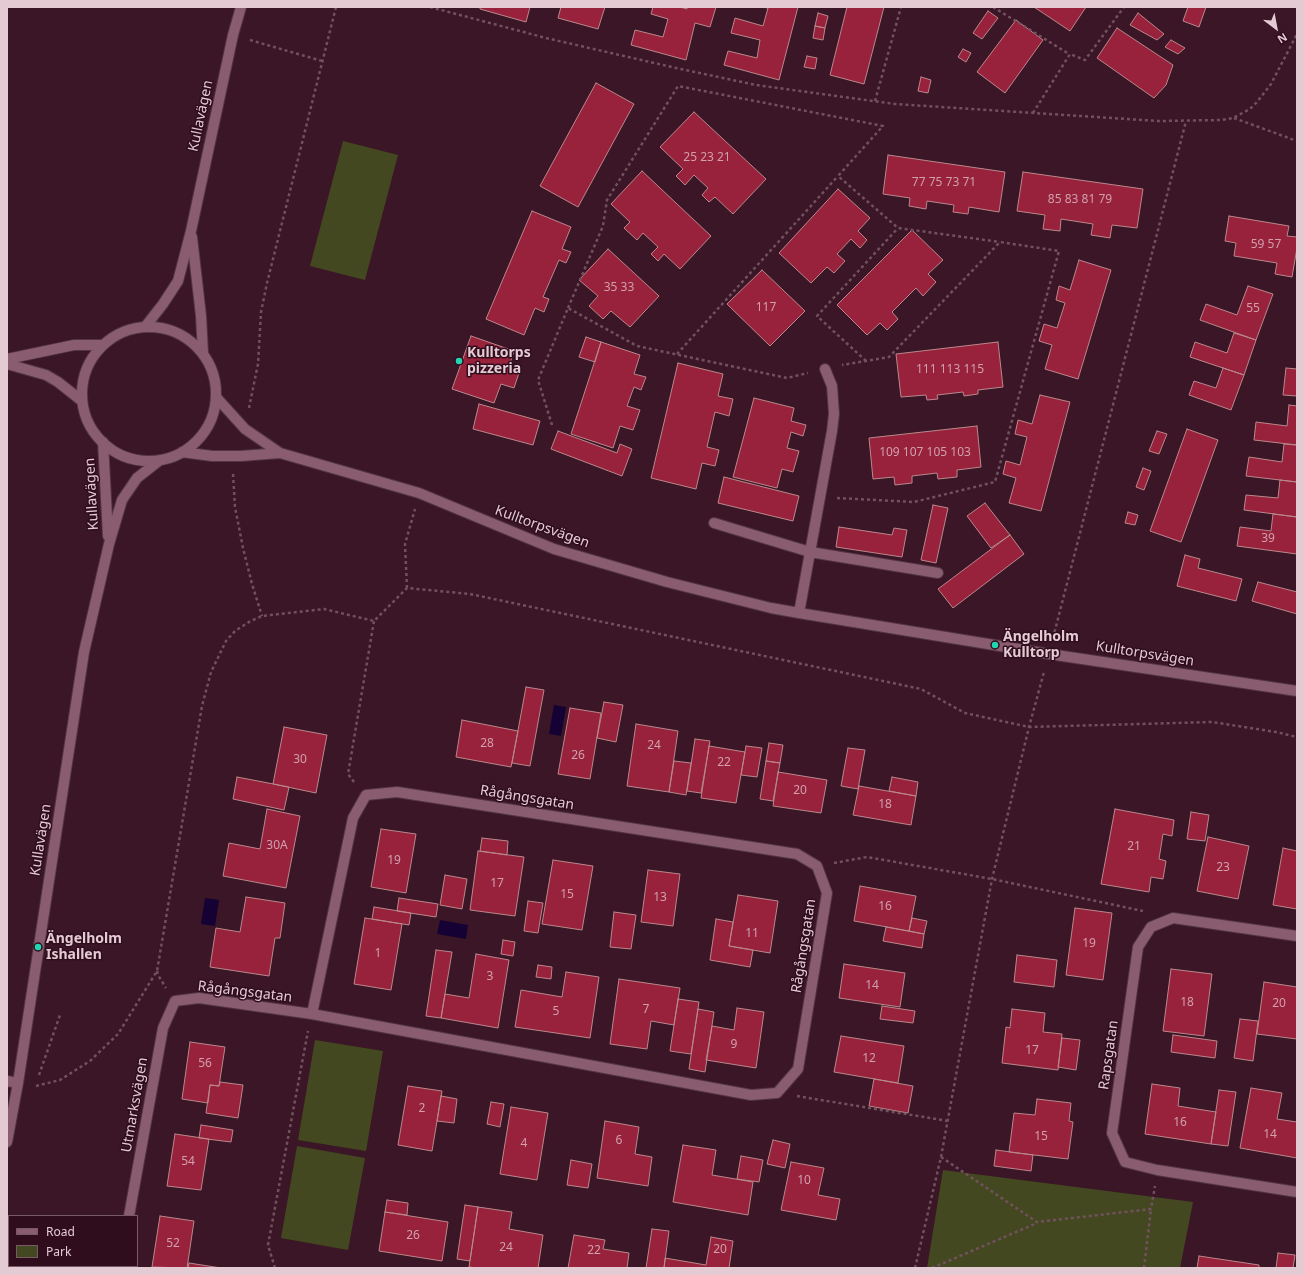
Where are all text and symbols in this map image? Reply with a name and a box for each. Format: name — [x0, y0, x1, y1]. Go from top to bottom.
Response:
north arrow — [1256, 8, 1296, 48]
text: N — [1275, 30, 1290, 47]
street label: Kullavägen — [185, 79, 217, 153]
house number: 25 23 21 — [683, 151, 731, 165]
house number: 77 75 73 71 — [912, 176, 976, 190]
house number: 85 83 81 79 — [1048, 193, 1112, 207]
house number: 59 57 — [1251, 238, 1281, 252]
house number: 35 33 — [604, 281, 634, 295]
house number: 117 — [756, 301, 776, 315]
house number: 55 — [1246, 302, 1260, 316]
place label: Kulltorps pizzeria — [467, 345, 531, 378]
marker: Kulltorps pizzeria — [454, 356, 464, 366]
house number: 111 113 115 — [916, 363, 984, 377]
house number: 109 107 105 103 — [879, 446, 971, 460]
street label: Kullavägen — [82, 457, 102, 531]
street label: Kulltorpsvägen — [492, 502, 592, 552]
house number: 39 — [1261, 532, 1275, 546]
place label: Ängelholm Kulltorp — [1003, 629, 1079, 662]
street label: Kulltorpsvägen — [1095, 638, 1195, 670]
marker: Ängelholm Kulltorp — [990, 640, 1000, 650]
house number: 28 — [480, 737, 494, 751]
house number: 24 — [647, 739, 661, 753]
house number: 26 — [571, 749, 585, 763]
house number: 30 — [293, 753, 307, 767]
house number: 22 — [717, 756, 731, 770]
street label: Rågångsgatan — [479, 782, 575, 814]
house number: 20 — [793, 784, 807, 798]
house number: 18 — [878, 798, 892, 812]
street label: Kullavägen — [27, 803, 55, 877]
house number: 30A — [266, 839, 288, 853]
house number: 21 — [1127, 840, 1141, 854]
house number: 19 — [387, 854, 401, 868]
house number: 23 — [1216, 861, 1230, 875]
house number: 17 — [490, 877, 504, 891]
house number: 15 — [560, 888, 574, 902]
house number: 13 — [653, 891, 667, 905]
street label: Rågångsgatan — [788, 898, 820, 994]
house number: 16 — [878, 900, 892, 914]
house number: 11 — [745, 927, 759, 941]
place label: Ängelholm Ishallen — [46, 931, 122, 964]
house number: 19 — [1082, 937, 1096, 951]
marker: Ängelholm Ishallen — [33, 942, 43, 952]
house number: 1 — [375, 947, 381, 961]
house number: 3 — [487, 970, 493, 984]
street label: Rågångsgatan — [197, 978, 293, 1006]
house number: 14 — [865, 979, 879, 993]
house number: 18 — [1180, 996, 1194, 1010]
house number: 20 — [1272, 997, 1286, 1011]
house number: 7 — [643, 1003, 649, 1017]
house number: 5 — [553, 1005, 559, 1019]
street label: Rapsgatan — [1096, 1019, 1122, 1091]
house number: 9 — [731, 1038, 737, 1052]
house number: 17 — [1025, 1044, 1039, 1058]
house number: 12 — [862, 1052, 876, 1066]
street label: Utmarksvägen — [118, 1056, 152, 1154]
house number: 56 — [198, 1057, 212, 1071]
house number: 2 — [419, 1102, 425, 1116]
house number: 16 — [1173, 1116, 1187, 1130]
house number: 14 — [1263, 1128, 1277, 1142]
house number: 15 — [1034, 1130, 1048, 1144]
house number: 6 — [616, 1134, 622, 1148]
house number: 4 — [521, 1137, 527, 1151]
house number: 54 — [181, 1155, 195, 1169]
house number: 10 — [797, 1174, 811, 1188]
legend — [8, 1215, 138, 1267]
text: Road — [46, 1223, 75, 1240]
house number: 26 — [406, 1229, 420, 1243]
house number: 52 — [166, 1237, 180, 1251]
house number: 24 — [499, 1241, 513, 1255]
text: Park — [46, 1243, 71, 1260]
house number: 20 — [713, 1243, 727, 1257]
house number: 22 — [587, 1244, 601, 1258]

